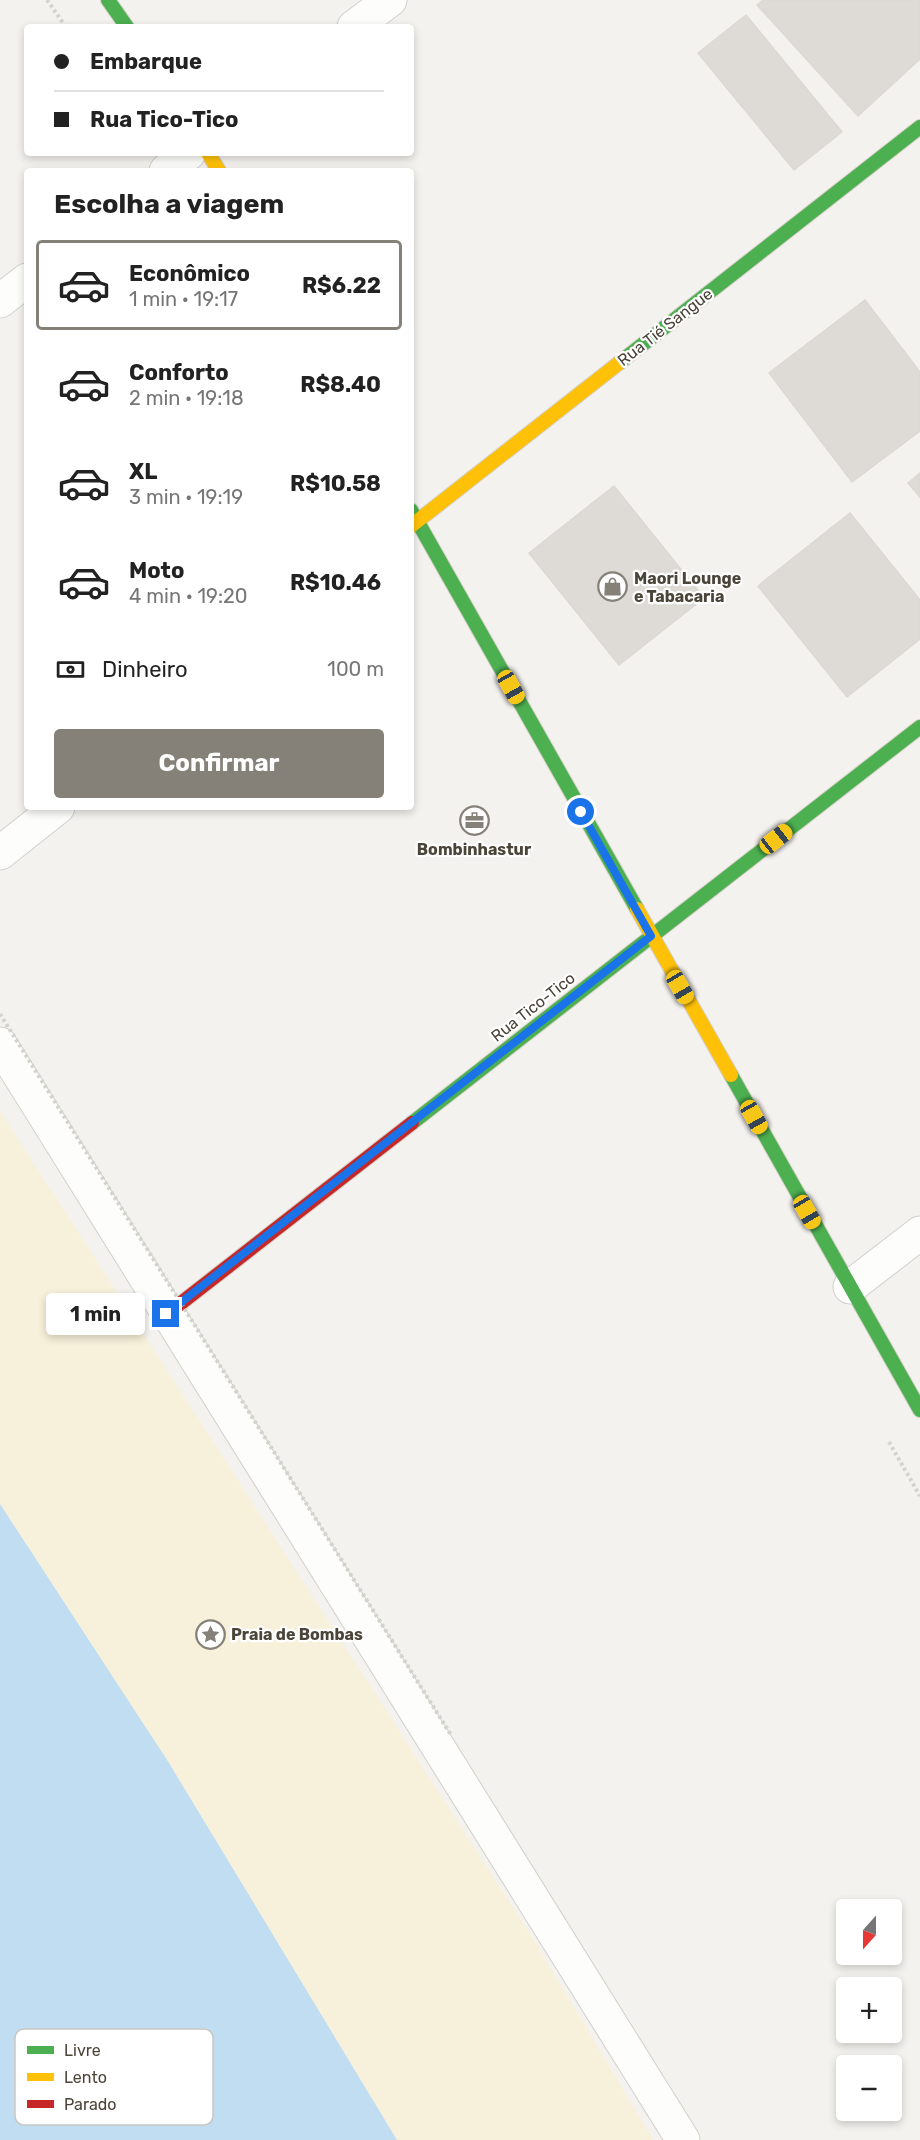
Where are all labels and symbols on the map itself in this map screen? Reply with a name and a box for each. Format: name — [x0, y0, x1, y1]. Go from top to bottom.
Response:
street label: Rua Tié Sangue — [614, 284, 716, 370]
place label: Maori Lounge e Tabacaria — [634, 569, 741, 606]
shop icon: Maori Lounge e Tabacaria — [597, 571, 629, 603]
car — [494, 667, 528, 707]
route start — [567, 798, 594, 825]
office icon: Bombinhastur — [458, 805, 490, 837]
car — [756, 821, 796, 857]
place label: Bombinhastur — [417, 840, 532, 859]
car — [663, 967, 697, 1007]
street label: Rua Tico-Tico — [487, 968, 579, 1046]
car — [737, 1097, 771, 1137]
car — [790, 1192, 824, 1232]
callout: 1 min — [46, 1293, 145, 1335]
route end — [152, 1300, 179, 1327]
place icon: Praia de Bombas — [194, 1618, 226, 1650]
place label: Praia de Bombas — [231, 1625, 363, 1644]
north arrow — [836, 1899, 902, 1965]
legend — [15, 2029, 213, 2125]
text: Livre — [64, 2041, 101, 2060]
text: Lento — [64, 2068, 107, 2087]
text: Parado — [64, 2095, 116, 2114]

